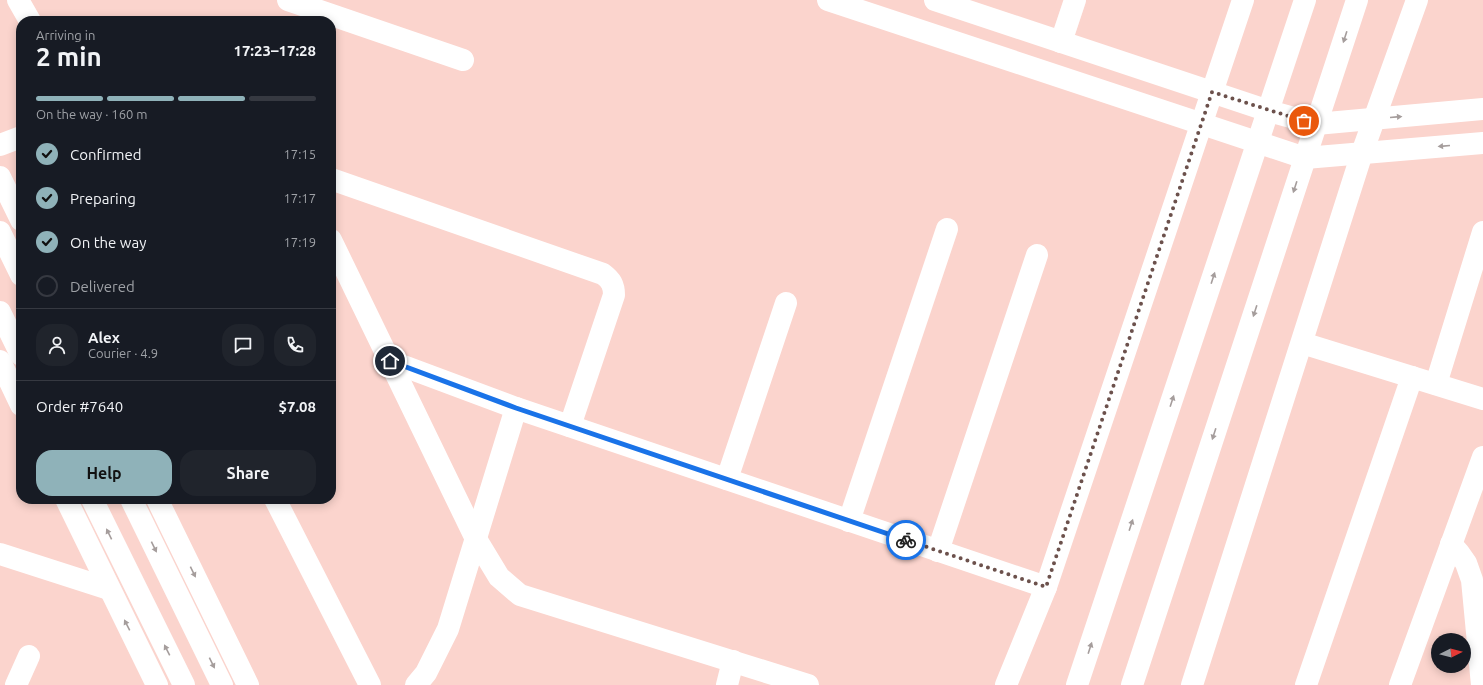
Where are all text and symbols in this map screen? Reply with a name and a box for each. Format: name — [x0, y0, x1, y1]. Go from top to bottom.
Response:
text: Arriving in — [36, 28, 95, 42]
one-way arrow — [1341, 31, 1347, 43]
text: 2 min — [36, 42, 102, 71]
text: 17:23–17:28 — [233, 42, 316, 59]
pin — [1287, 104, 1321, 138]
text: On the way · 160 m — [36, 107, 148, 121]
icon: bag — [1293, 110, 1315, 132]
one-way arrow — [1390, 113, 1402, 120]
icon: check — [36, 143, 58, 165]
one-way arrow — [1438, 143, 1450, 149]
text: Confirmed — [70, 146, 142, 163]
text: 17:15 — [283, 147, 316, 161]
one-way arrow — [1292, 181, 1298, 193]
icon: check — [36, 187, 58, 209]
text: Preparing — [70, 190, 136, 207]
text: 17:17 — [283, 191, 316, 205]
icon: check — [36, 231, 58, 253]
text: On the way — [70, 234, 146, 251]
text: 17:19 — [283, 235, 316, 249]
one-way arrow — [1210, 272, 1216, 284]
text: Delivered — [70, 278, 135, 295]
one-way arrow — [1252, 305, 1258, 317]
button: person — [36, 324, 78, 366]
button: chat — [222, 324, 264, 366]
button: phone — [274, 324, 316, 366]
text: Alex — [88, 329, 120, 346]
pin — [373, 344, 407, 378]
text: Courier · 4.9 — [88, 346, 158, 360]
icon: home — [379, 350, 401, 372]
one-way arrow — [1169, 395, 1175, 407]
text: Order #7640 — [36, 398, 123, 415]
text: $7.08 — [278, 398, 316, 415]
one-way arrow — [1211, 429, 1217, 441]
button: Help — [36, 450, 172, 496]
button: Share — [180, 450, 316, 496]
one-way arrow — [1128, 518, 1134, 530]
courier — [886, 520, 926, 560]
one-way arrow — [106, 528, 112, 540]
icon: bike — [895, 529, 917, 551]
one-way arrow — [151, 541, 157, 552]
one-way arrow — [190, 566, 196, 577]
one-way arrow — [124, 619, 131, 631]
north arrow — [1431, 633, 1471, 673]
map controls — [1431, 633, 1471, 673]
one-way arrow — [1087, 642, 1093, 654]
one-way arrow — [163, 644, 170, 656]
one-way arrow — [209, 658, 215, 669]

